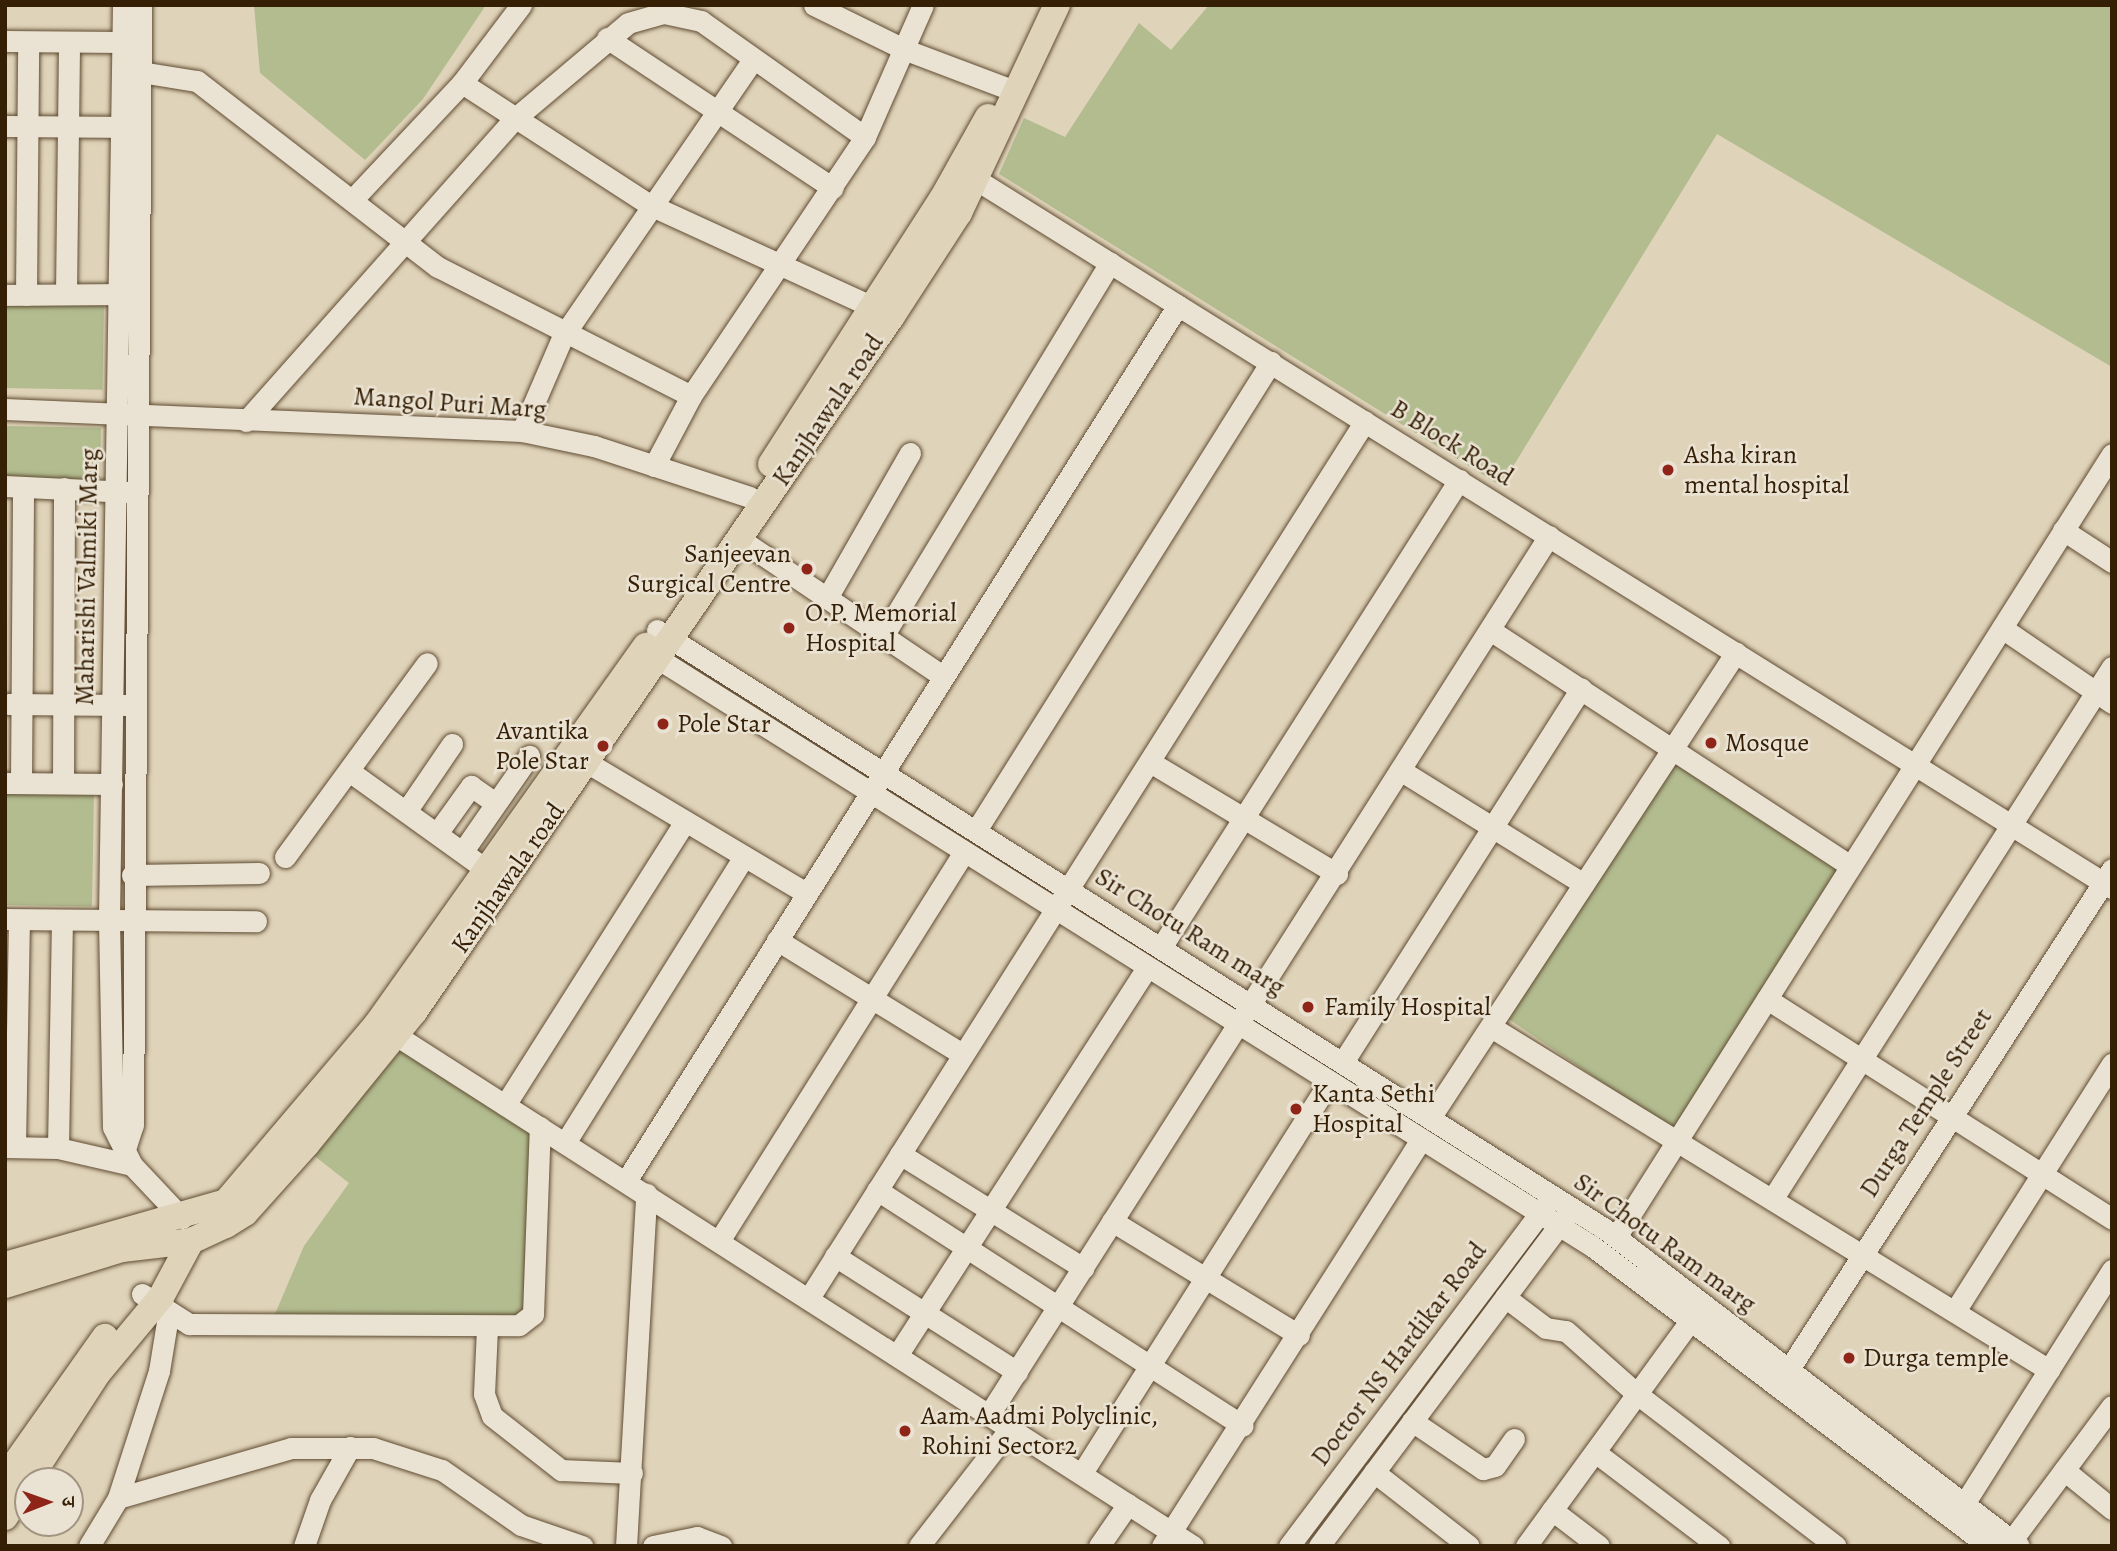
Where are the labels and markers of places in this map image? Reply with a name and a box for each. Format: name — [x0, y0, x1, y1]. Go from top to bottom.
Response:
place label: Asha kiran mental hospital — [1684, 439, 1849, 500]
marker: Asha kiran mental hospital — [1658, 460, 1678, 480]
place label: Sanjeevan Surgical Centre — [627, 538, 791, 600]
marker: Sanjeevan Surgical Centre — [797, 559, 817, 579]
place label: O.P. Memorial Hospital — [805, 597, 957, 658]
marker: O.P. Memorial Hospital — [779, 618, 799, 638]
place label: Pole Star — [677, 708, 771, 740]
place label: Avantika Pole Star — [495, 715, 589, 776]
marker: Pole Star — [655, 716, 671, 732]
place label: Mosque — [1725, 727, 1809, 759]
marker: Mosque — [1703, 735, 1719, 751]
marker: Avantika Pole Star — [595, 738, 611, 754]
place label: Family Hospital — [1324, 991, 1491, 1023]
marker: Family Hospital — [1298, 997, 1318, 1017]
place label: Kanta Sethi Hospital — [1312, 1078, 1435, 1140]
marker: Kanta Sethi Hospital — [1286, 1099, 1306, 1119]
place label: Durga temple — [1863, 1342, 2009, 1374]
marker: Durga temple — [1841, 1350, 1857, 1366]
place label: Aam Aadmi Polyclinic, Rohini Sector2 — [921, 1400, 1158, 1462]
marker: Aam Aadmi Polyclinic, Rohini Sector2 — [895, 1421, 915, 1441]

